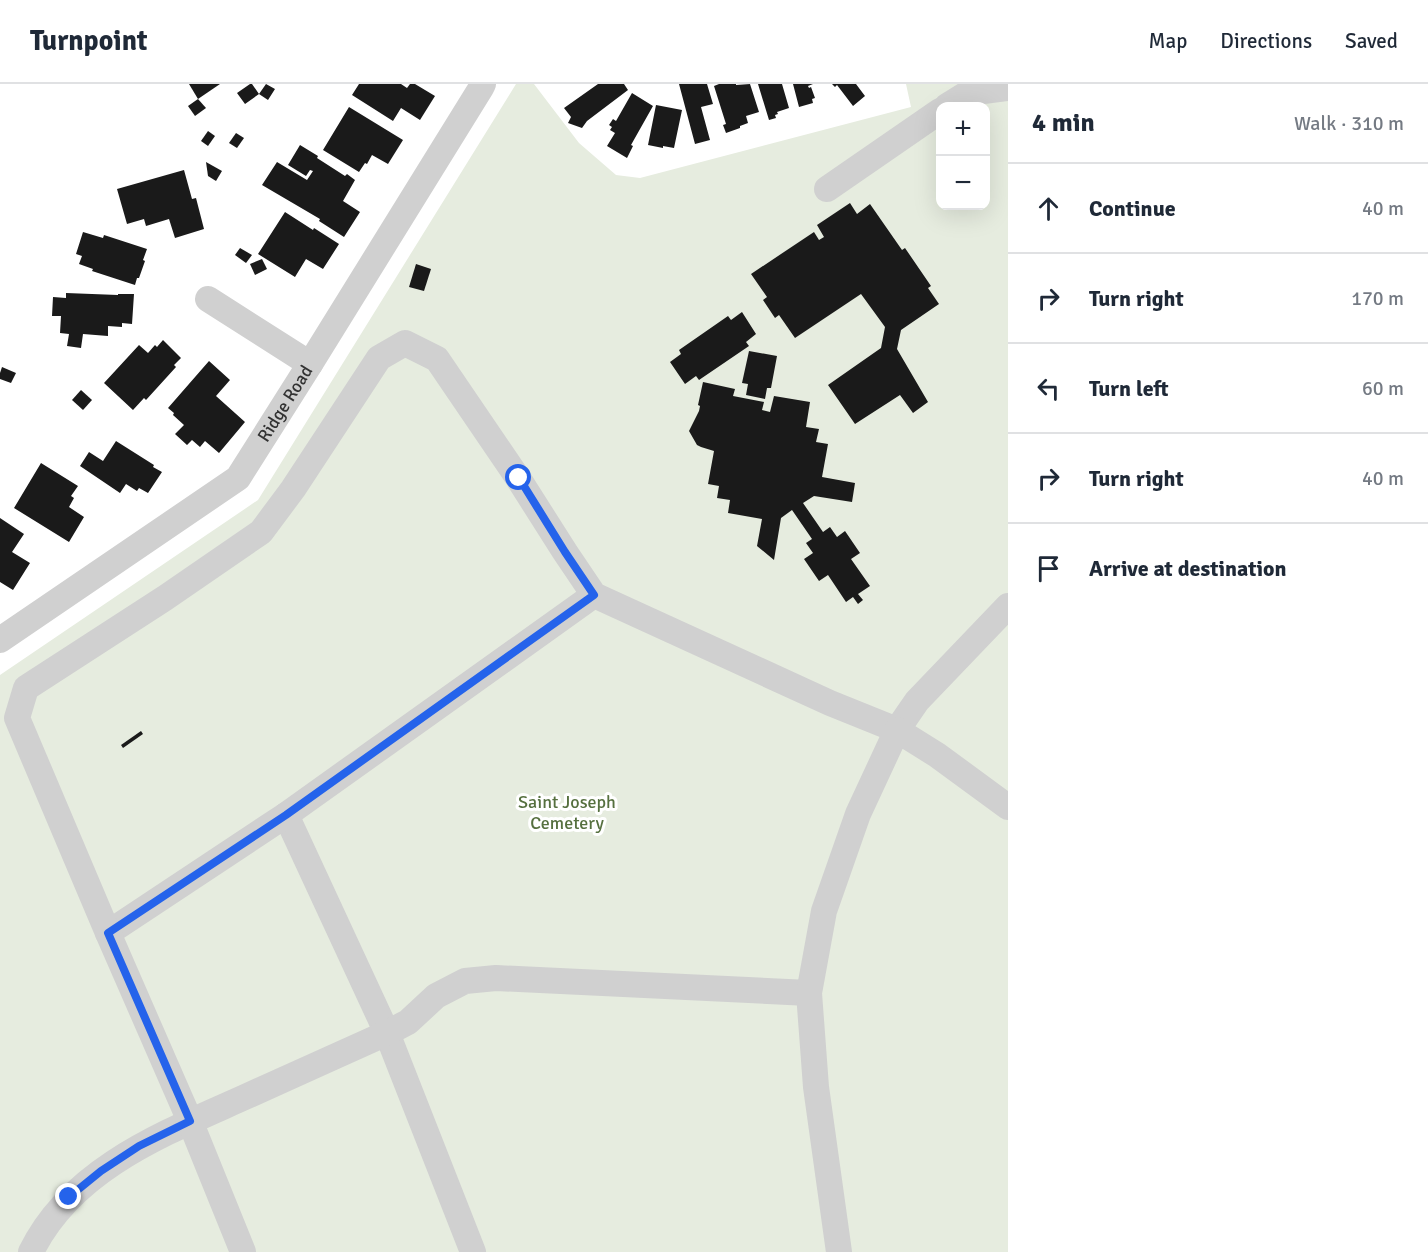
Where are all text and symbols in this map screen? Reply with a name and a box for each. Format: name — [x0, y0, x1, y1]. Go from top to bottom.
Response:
text: Turnpoint — [30, 24, 147, 58]
text: Map — [1149, 28, 1187, 54]
text: Directions — [1220, 28, 1312, 54]
text: Saved — [1345, 28, 1398, 54]
map controls — [936, 102, 990, 210]
button: + — [936, 102, 990, 156]
text: 4 min — [1032, 107, 1095, 139]
text: Walk · 310 m — [1294, 111, 1404, 136]
button: − — [936, 156, 990, 210]
icon: ahead — [1032, 192, 1065, 225]
text: Continue — [1089, 195, 1176, 222]
text: 40 m — [1362, 196, 1404, 221]
icon: right — [1032, 282, 1065, 315]
text: Turn right — [1089, 285, 1184, 312]
text: 170 m — [1351, 286, 1404, 311]
street label: Ridge Road — [253, 361, 317, 446]
icon: left — [1032, 372, 1065, 405]
text: Turn left — [1089, 375, 1169, 402]
text: 60 m — [1362, 376, 1404, 401]
icon: right — [1032, 462, 1065, 495]
route start — [505, 464, 531, 490]
text: Turn right — [1089, 465, 1184, 492]
text: 40 m — [1362, 466, 1404, 491]
icon: arrive — [1032, 552, 1065, 585]
text: Arrive at destination — [1089, 555, 1286, 582]
park label: Saint Joseph Cemetery — [518, 791, 616, 834]
route end — [55, 1183, 81, 1209]

